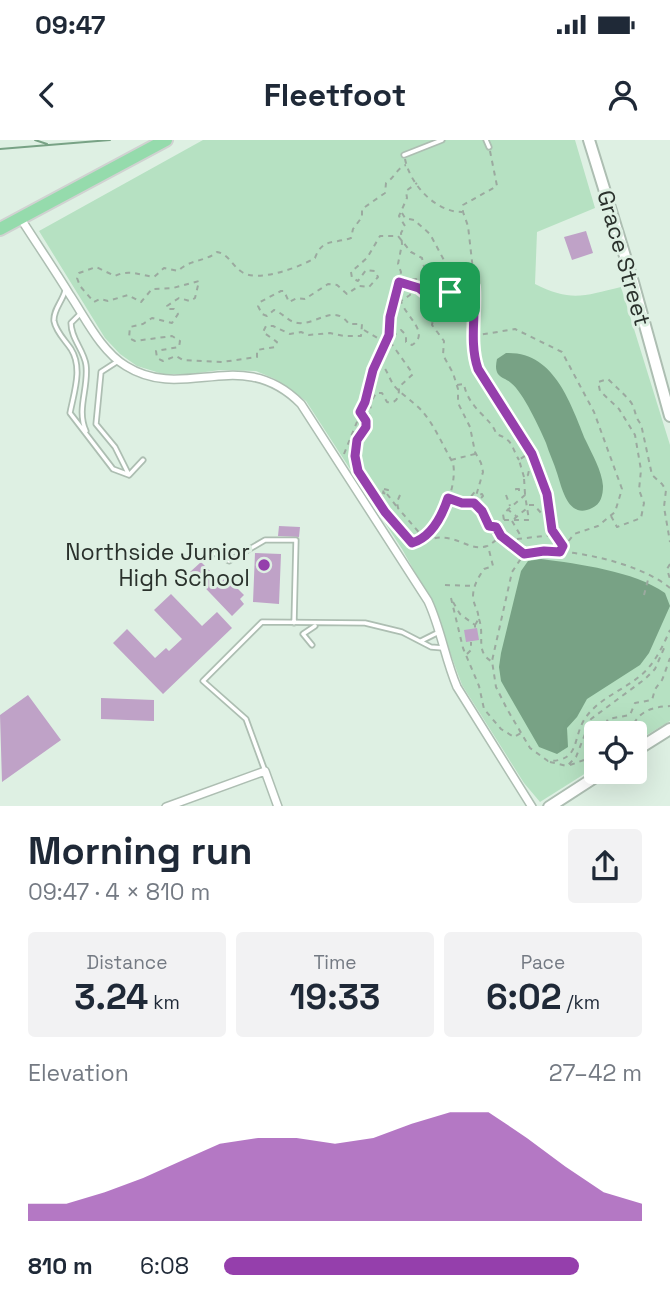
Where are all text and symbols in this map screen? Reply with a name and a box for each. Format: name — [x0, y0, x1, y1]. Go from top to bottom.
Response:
text: 09:47 — [35, 8, 106, 42]
text: Fleetfoot — [264, 75, 406, 115]
icon: back — [28, 76, 66, 114]
icon: person — [604, 76, 642, 114]
street label: Grace Street — [590, 187, 658, 329]
pin — [420, 262, 480, 322]
icon: arrive — [431, 273, 469, 311]
place label: Northside Junior High School — [65, 537, 250, 593]
marker: Northside Junior High School — [256, 557, 272, 573]
map controls — [584, 721, 647, 784]
button: locate — [584, 721, 647, 784]
text: Morning run — [28, 827, 253, 875]
button: share — [568, 829, 642, 903]
text: 09:47 · 4 × 810 m — [28, 877, 210, 907]
text: Distance — [87, 950, 167, 975]
text: Time — [313, 950, 357, 975]
text: Pace — [521, 950, 565, 975]
text: 3.24 — [74, 975, 148, 1019]
text: 19:33 — [290, 975, 380, 1019]
text: 6:02 — [486, 975, 562, 1019]
text: km — [148, 990, 180, 1015]
text: /km — [562, 990, 600, 1015]
text: Elevation — [28, 1058, 129, 1088]
text: 27–42 m — [549, 1058, 642, 1088]
text: 810 m — [28, 1251, 93, 1281]
text: 6:08 — [140, 1251, 189, 1281]

